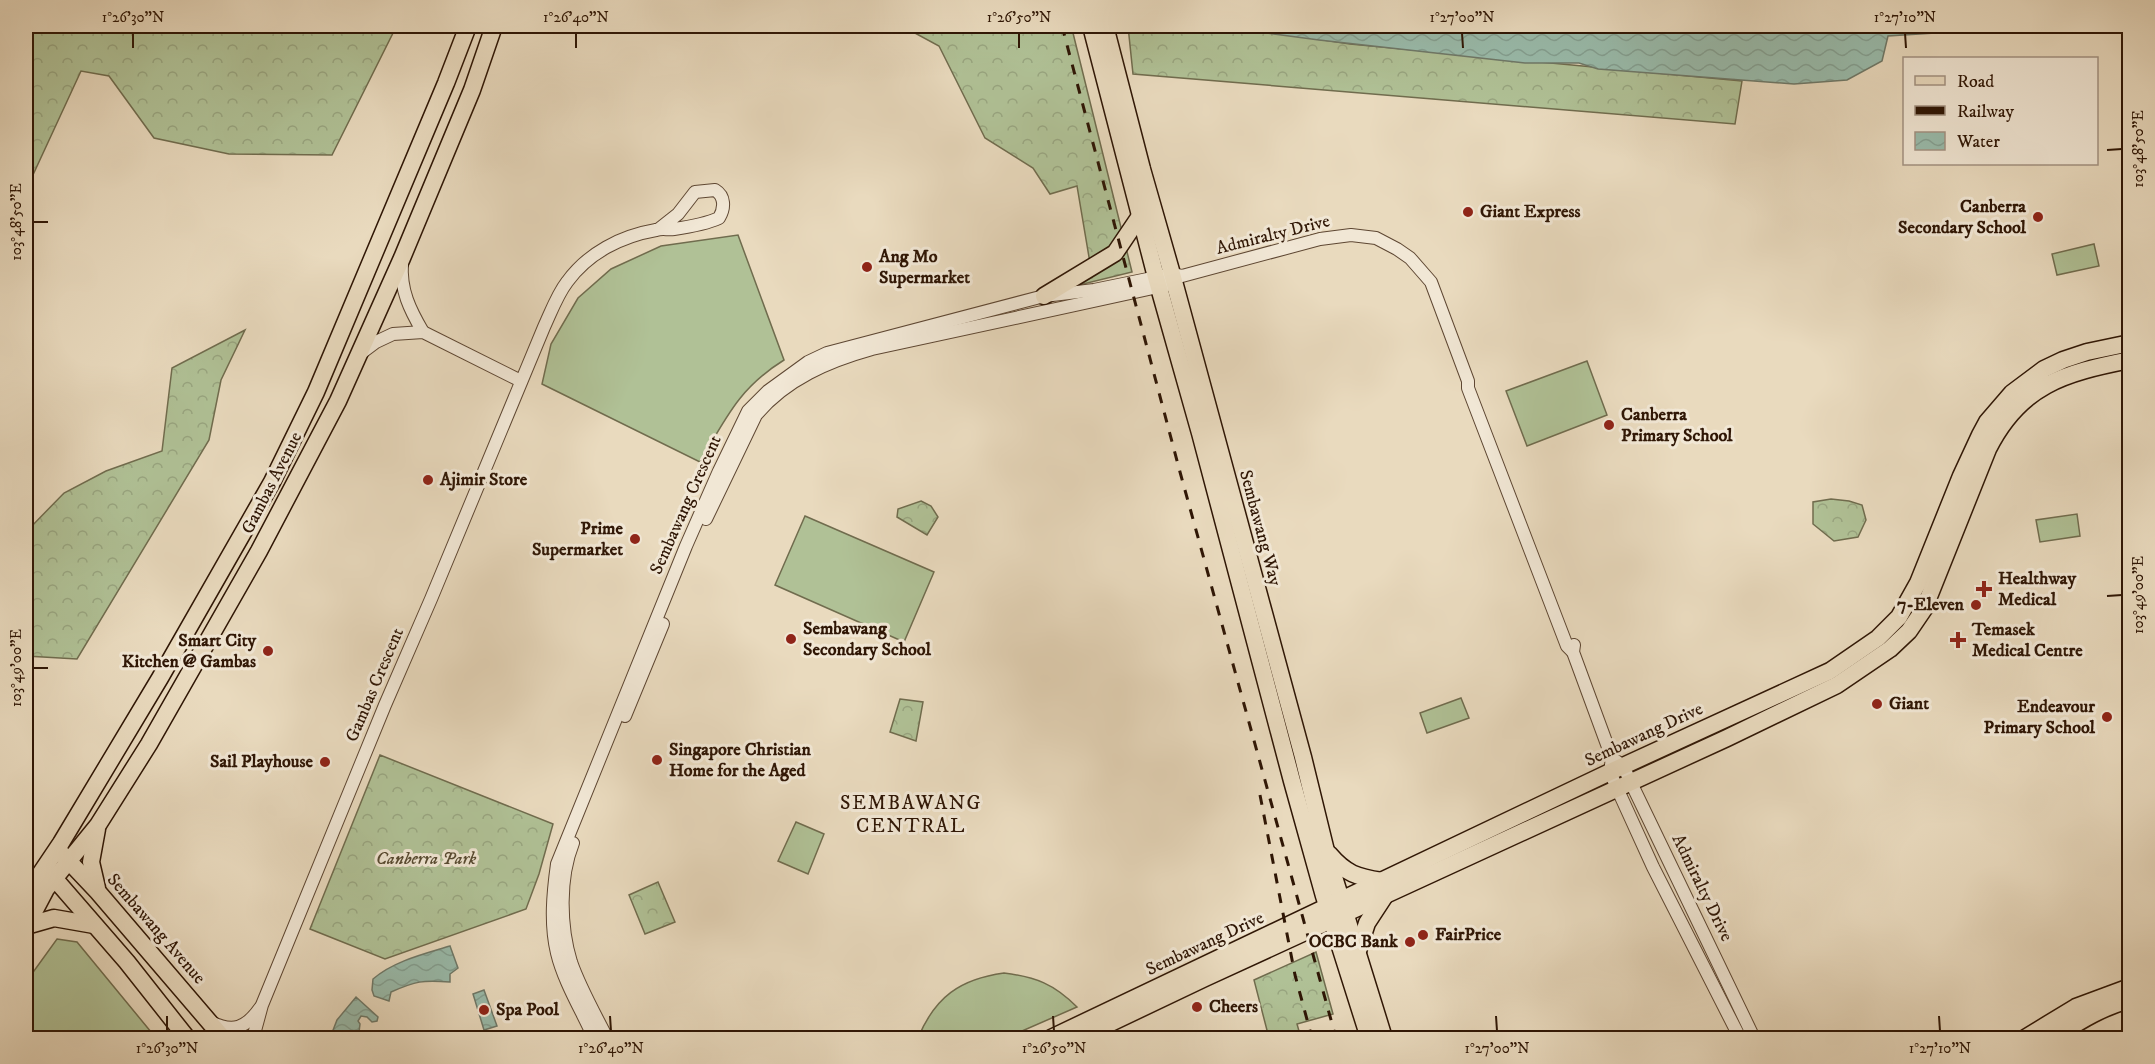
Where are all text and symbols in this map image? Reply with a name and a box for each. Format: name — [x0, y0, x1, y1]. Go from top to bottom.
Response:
text: 1°26'30"N — [102, 8, 164, 27]
text: 1°26'40"N — [543, 8, 609, 27]
text: 1°26'50"N — [987, 8, 1051, 27]
text: 1°27'00"N — [1430, 8, 1494, 27]
text: 1°27'10"N — [1874, 8, 1936, 27]
legend — [1903, 57, 2098, 165]
text: Road — [1957, 71, 1994, 93]
text: Railway — [1957, 101, 2015, 123]
text: 103°48'50"E — [2129, 110, 2148, 188]
text: Water — [1956, 131, 2000, 153]
text: 103°48'50"E — [7, 183, 26, 261]
place label: Canberra Secondary School — [1898, 196, 2027, 239]
place label: Giant Express — [1480, 201, 1581, 223]
marker: Giant Express — [1461, 205, 1475, 219]
street label: Admiralty Drive — [1214, 210, 1332, 260]
marker: Canberra Secondary School — [2031, 210, 2045, 224]
place label: Ang Mo Supermarket — [878, 246, 970, 289]
marker: Ang Mo Supermarket — [860, 260, 874, 274]
place label: Canberra Primary School — [1621, 404, 1733, 447]
marker: Canberra Primary School — [1602, 418, 1616, 432]
street label: Gambas Avenue — [237, 428, 307, 538]
street label: Sembawang Crescent — [645, 432, 727, 578]
street label: Sembawang Way — [1234, 468, 1286, 589]
place label: Ajimir Store — [439, 469, 528, 491]
marker: Ajimir Store — [421, 473, 435, 487]
place label: Prime Supermarket — [532, 518, 624, 561]
marker: Prime Supermarket — [628, 532, 642, 546]
text: 103°49'00"E — [2129, 556, 2148, 634]
place label: Healthway Medical — [1998, 568, 2076, 611]
marker: Healthway Medical — [1975, 580, 1993, 598]
place label: 7-Eleven — [1897, 594, 1965, 616]
marker: 7-Eleven — [1969, 598, 1983, 612]
place label: Sembawang Secondary School — [803, 618, 931, 661]
place label: Temasek Medical Centre — [1971, 619, 2083, 662]
street label: Gambas Crescent — [341, 624, 409, 745]
text: 103°49'00"E — [7, 629, 26, 707]
place label: Smart City Kitchen @ Gambas — [122, 630, 256, 673]
marker: Temasek Medical Centre — [1949, 631, 1967, 649]
marker: Sembawang Secondary School — [784, 632, 798, 646]
marker: Smart City Kitchen @ Gambas — [261, 644, 275, 658]
place label: Giant — [1889, 693, 1929, 715]
place label: Endeavour Primary School — [1984, 696, 2096, 739]
marker: Giant — [1870, 697, 1884, 711]
street label: Sembawang Drive — [1582, 698, 1706, 772]
marker: Endeavour Primary School — [2100, 710, 2114, 724]
place label: Singapore Christian Home for the Aged — [669, 739, 811, 782]
place label: Sail Playhouse — [210, 751, 314, 773]
marker: Singapore Christian Home for the Aged — [650, 753, 664, 767]
marker: Sail Playhouse — [318, 755, 332, 769]
district label: SEMBAWANG CENTRAL — [840, 791, 982, 839]
street label: Admiralty Drive — [1667, 831, 1737, 945]
park label: Canberra Park — [376, 848, 477, 870]
street label: Sembawang Avenue — [102, 869, 210, 989]
street label: Sembawang Drive — [1143, 907, 1267, 981]
place label: FairPrice — [1435, 924, 1502, 946]
marker: FairPrice — [1416, 928, 1430, 942]
place label: OCBC Bank — [1309, 931, 1399, 953]
marker: OCBC Bank — [1403, 935, 1417, 949]
place label: Cheers — [1209, 996, 1258, 1018]
place label: Spa Pool — [496, 999, 560, 1021]
marker: Cheers — [1190, 1000, 1204, 1014]
marker: Spa Pool — [477, 1003, 491, 1017]
text: 1°26'30"N — [136, 1039, 198, 1058]
text: 1°26'40"N — [578, 1039, 644, 1058]
text: 1°26'50"N — [1022, 1039, 1086, 1058]
text: 1°27'00"N — [1465, 1039, 1529, 1058]
text: 1°27'10"N — [1909, 1039, 1971, 1058]

